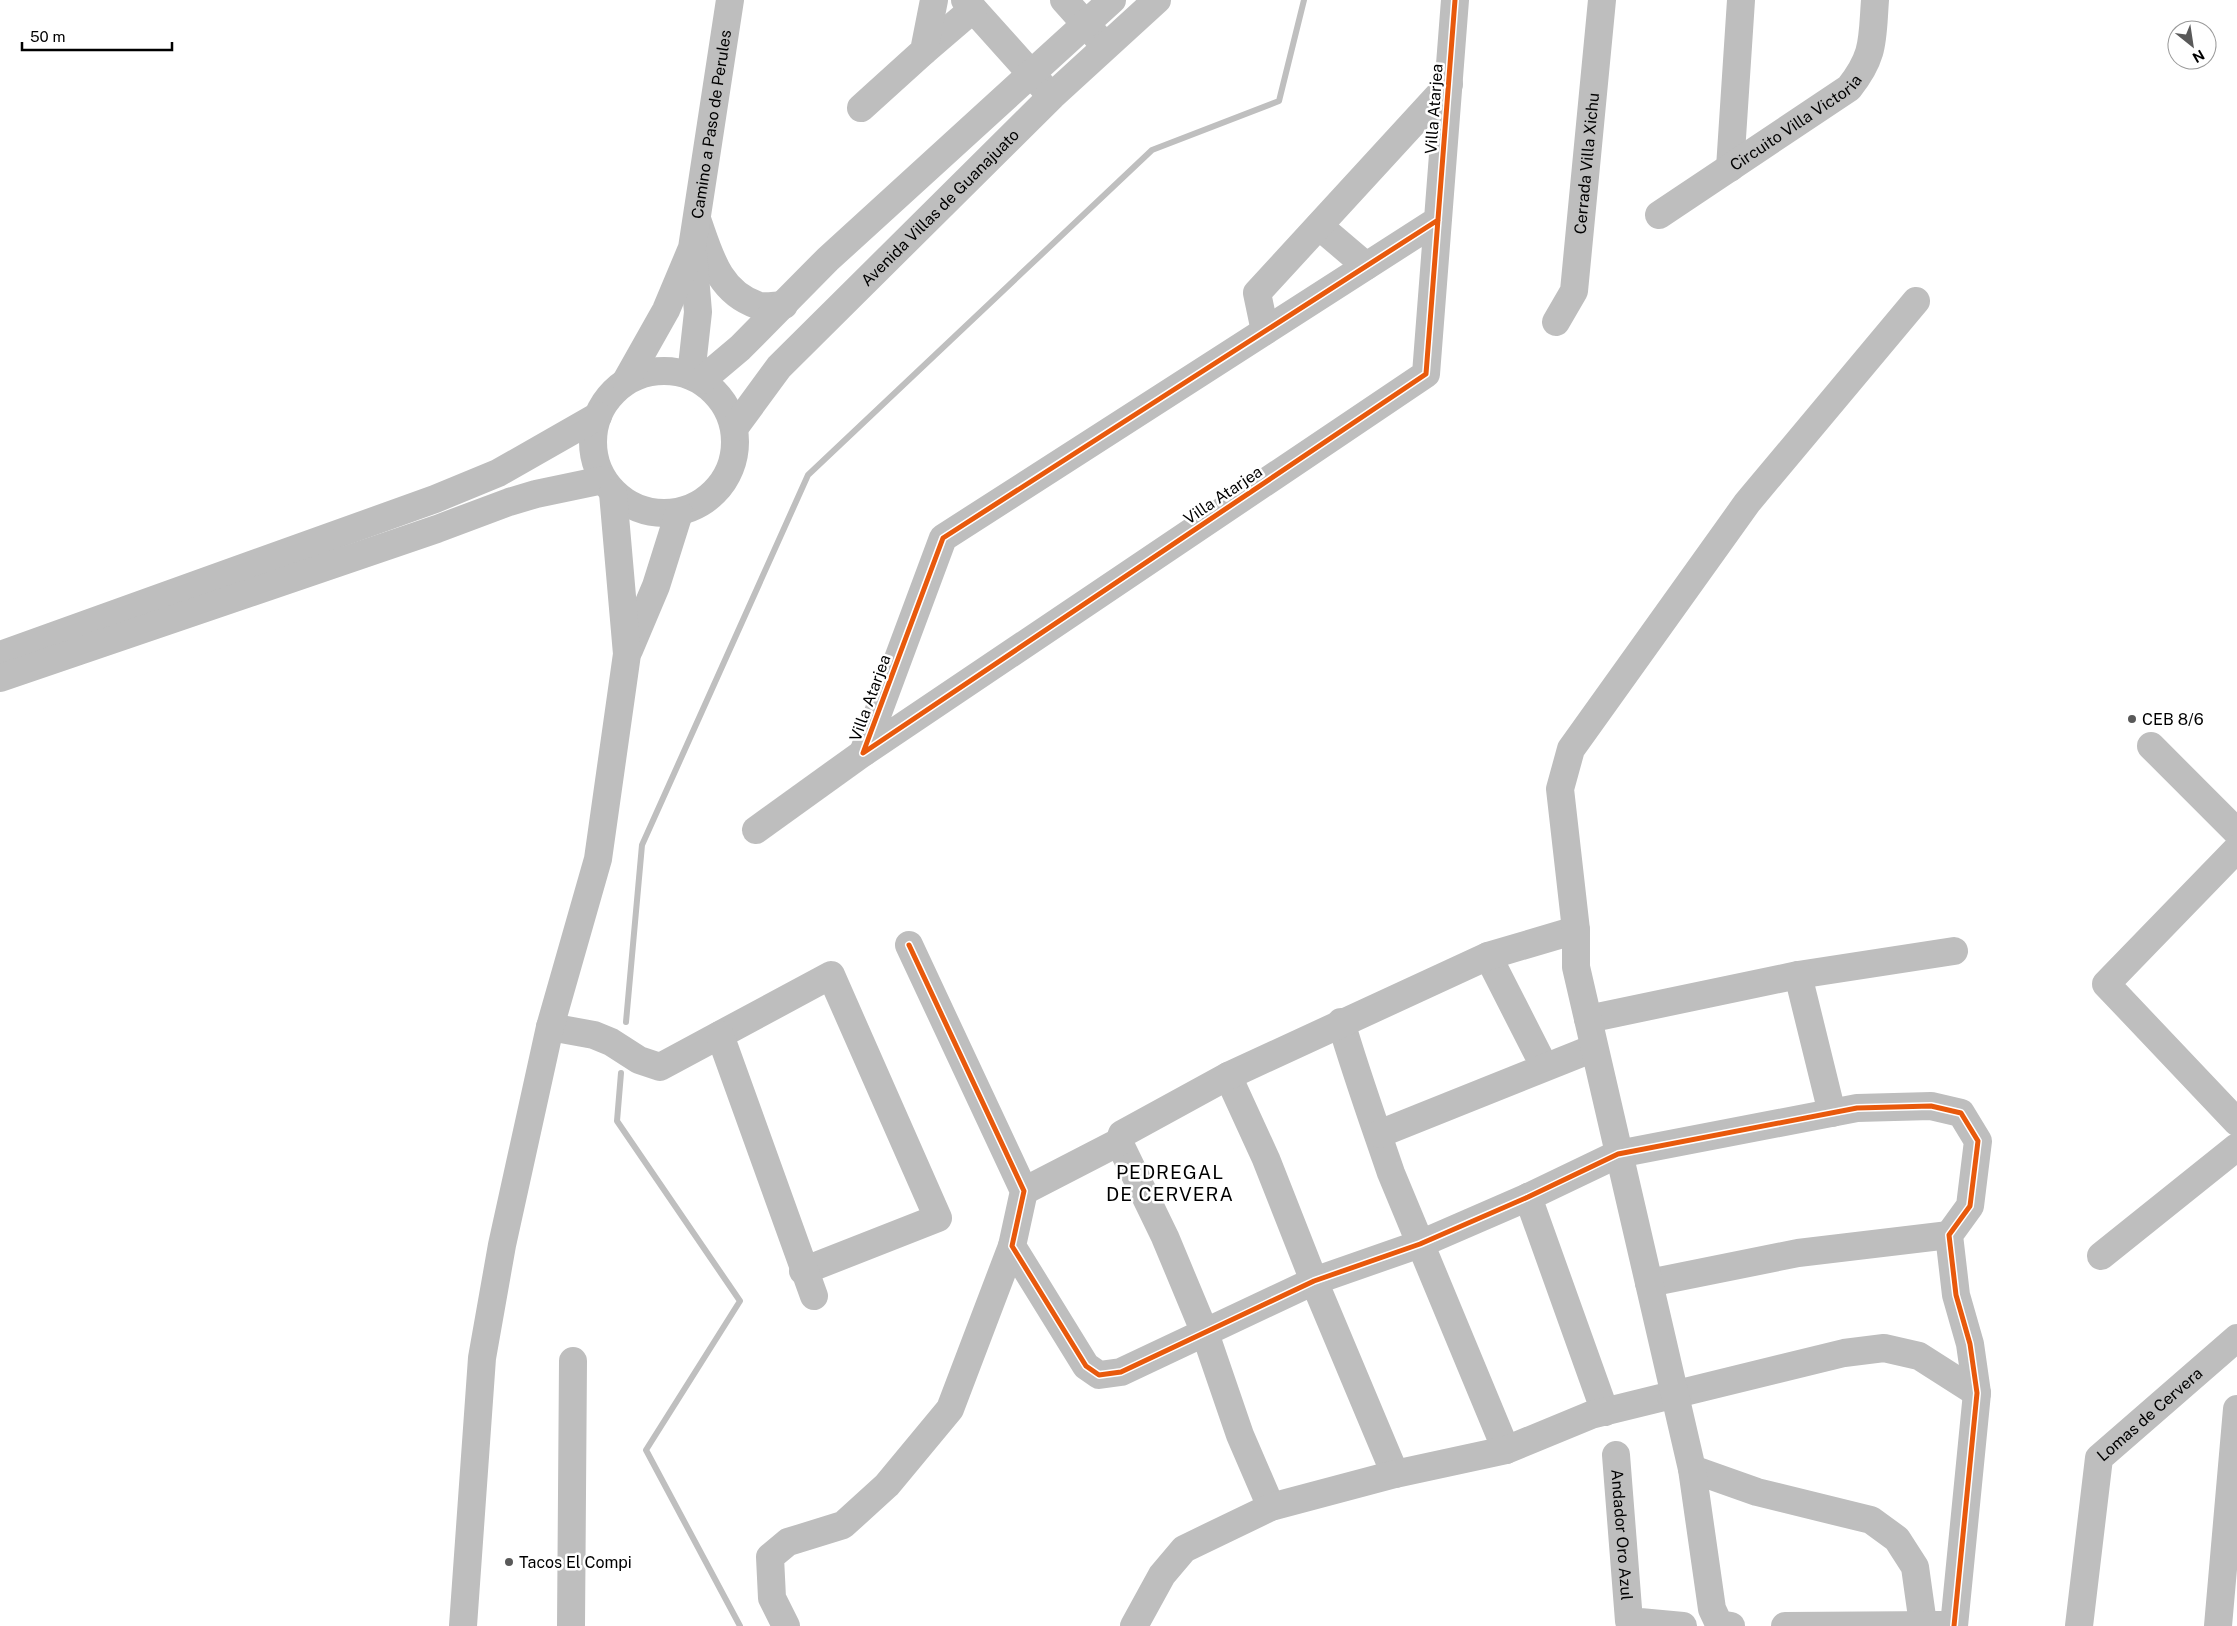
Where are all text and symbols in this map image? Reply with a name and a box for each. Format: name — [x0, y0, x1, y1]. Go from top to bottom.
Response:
scale bar — [22, 20, 172, 52]
north arrow — [2167, 20, 2217, 70]
text: 50 m — [30, 28, 65, 45]
street label: Camino a Paso de Perules — [687, 28, 735, 220]
text: N — [2190, 47, 2207, 66]
street label: Villa Atarjea — [1421, 63, 1447, 155]
street label: Circuito Villa Victoria — [1726, 71, 1865, 174]
street label: Cerrada Villa Xichu — [1570, 92, 1603, 235]
street label: Avenida Villas de Guanajuato — [857, 125, 1023, 290]
street label: Villa Atarjea — [1180, 462, 1266, 528]
street label: Villa Atarjea — [846, 652, 894, 744]
place label: CEB 8/6 — [2142, 710, 2204, 729]
marker: CEB 8/6 — [2126, 713, 2138, 725]
district label: PEDREGAL DE CERVERA — [1106, 1161, 1234, 1205]
street label: Lomas de Cervera — [2093, 1363, 2206, 1465]
street label: Andador Oro Azul — [1608, 1468, 1637, 1601]
place label: Tacos El Compi — [519, 1553, 632, 1572]
marker: Tacos El Compi — [503, 1556, 515, 1568]

